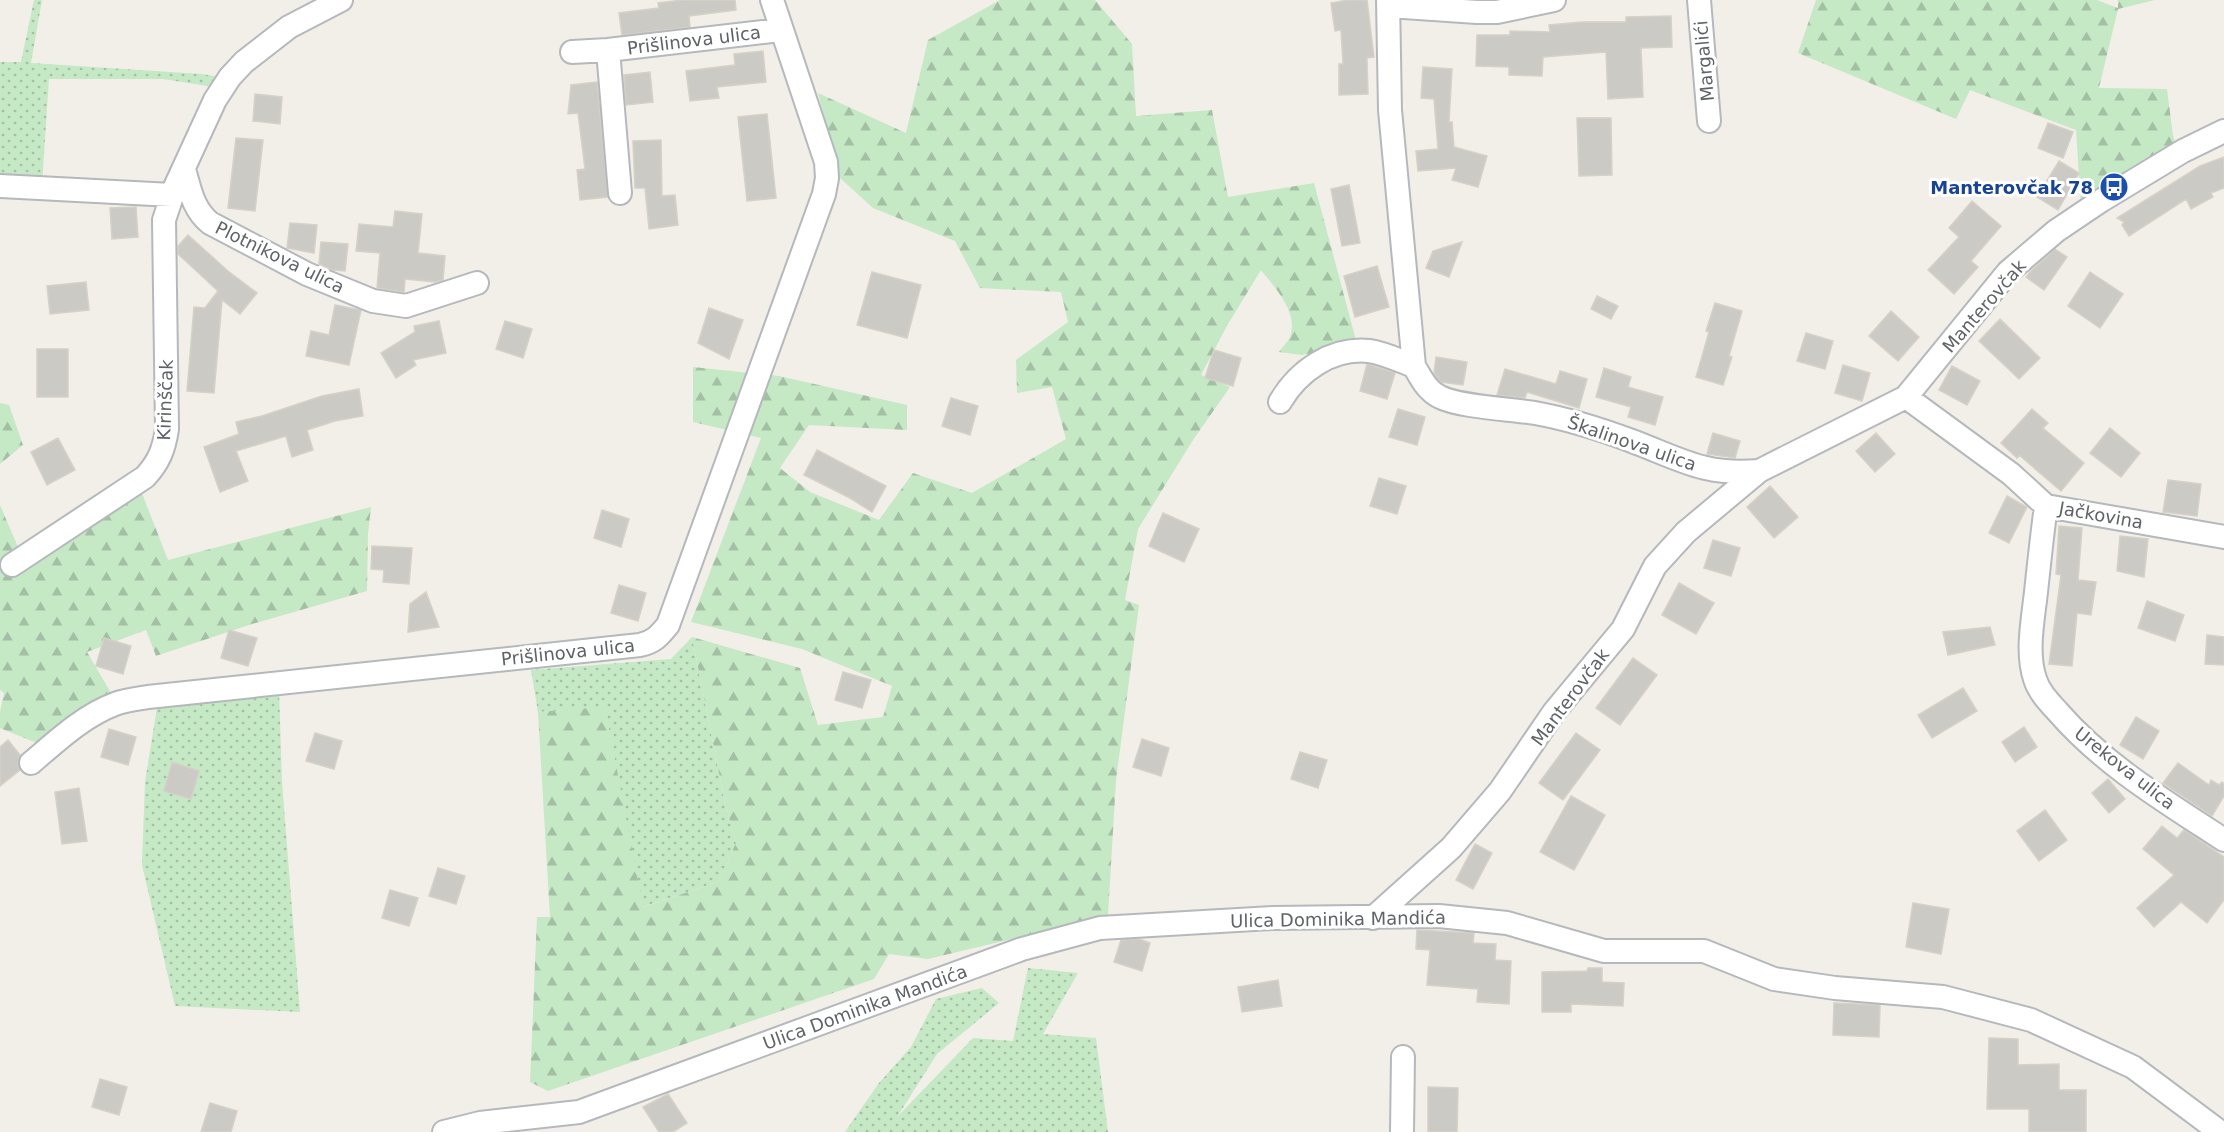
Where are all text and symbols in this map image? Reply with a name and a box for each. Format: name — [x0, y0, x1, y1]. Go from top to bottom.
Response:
street label: Margalići — [1690, 20, 1718, 102]
street label: Prišlinova ulica — [626, 21, 762, 59]
bus stop icon: Manterovčak 78 — [2098, 171, 2130, 203]
place label: Manterovčak 78 — [1930, 177, 2093, 198]
street label: Plotnikova ulica — [212, 217, 348, 297]
street label: Manterovčak — [1938, 255, 2030, 357]
street label: Kirinščak — [153, 358, 177, 441]
street label: Škalinova ulica — [1565, 411, 1699, 475]
street label: Jačkovina — [2056, 497, 2145, 533]
street label: Prišlinova ulica — [500, 635, 636, 669]
street label: Manterovčak — [1527, 644, 1614, 750]
street label: Urekova ulica — [2071, 722, 2179, 814]
street label: Ulica Dominika Mandića — [1230, 907, 1446, 931]
street label: Ulica Dominika Mandića — [760, 960, 970, 1054]

